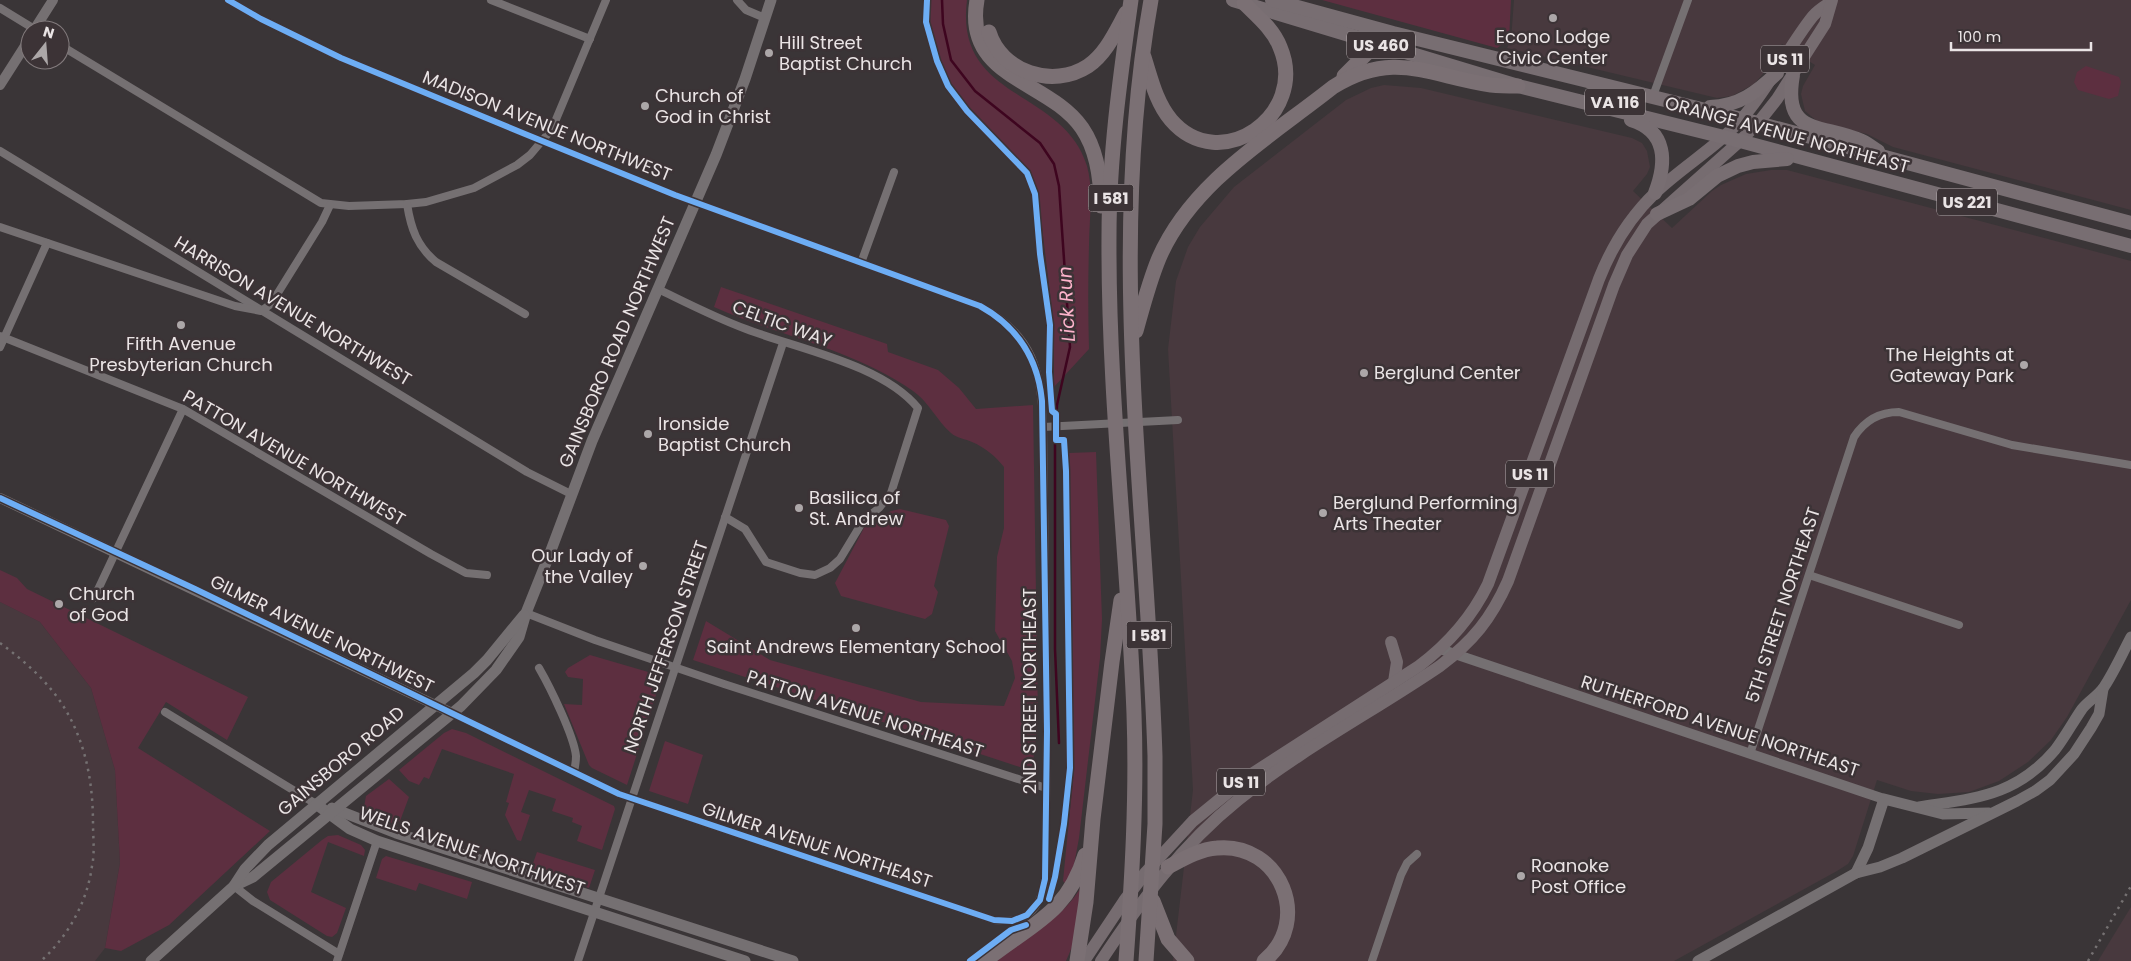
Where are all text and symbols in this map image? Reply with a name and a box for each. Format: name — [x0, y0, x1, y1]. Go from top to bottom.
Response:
marker: Econo Lodge Civic Center — [1547, 12, 1559, 24]
north arrow — [20, 20, 70, 70]
scale bar — [1951, 20, 2091, 52]
text: N — [41, 21, 57, 44]
place label: Econo Lodge Civic Center — [1496, 24, 1610, 70]
text: 100 m — [1958, 26, 2001, 47]
place label: Hill Street Baptist Church — [779, 30, 912, 76]
road number: US 460 — [1347, 32, 1415, 58]
road number: US 11 — [1761, 46, 1809, 72]
marker: Hill Street Baptist Church — [763, 47, 775, 59]
street label: MADISON AVENUE NORTHWEST — [419, 64, 676, 187]
place label: Church of God in Christ — [655, 83, 771, 129]
road number: VA 116 — [1585, 88, 1645, 115]
street label: ORANGE AVENUE NORTHEAST — [1662, 90, 1912, 179]
marker: Church of God in Christ — [639, 100, 651, 112]
road number: I 581 — [1088, 184, 1134, 212]
road number: US 221 — [1937, 188, 1997, 216]
street label: GAINSBORO ROAD NORTHWEST — [552, 212, 681, 471]
street label: HARRISON AVENUE NORTHWEST — [170, 230, 417, 392]
water label: Lick Run — [1051, 265, 1082, 342]
street label: CELTIC WAY — [729, 294, 836, 353]
marker: Fifth Avenue Presbyterian Church — [175, 319, 187, 331]
place label: Fifth Avenue Presbyterian Church — [89, 331, 273, 377]
place label: The Heights at Gateway Park — [1886, 342, 2015, 388]
marker: The Heights at Gateway Park — [2018, 359, 2030, 371]
place label: Berglund Center — [1374, 360, 1521, 385]
marker: Berglund Center — [1358, 367, 1370, 379]
street label: PATTON AVENUE NORTHWEST — [178, 383, 410, 532]
place label: Ironside Baptist Church — [658, 411, 791, 457]
marker: Ironside Baptist Church — [642, 428, 654, 440]
road number: US 11 — [1506, 460, 1554, 488]
place label: Basilica of St. Andrew — [809, 485, 903, 531]
place label: Berglund Performing Arts Theater — [1333, 490, 1518, 536]
marker: Basilica of St. Andrew — [793, 502, 805, 514]
street label: 5TH STREET NORTHEAST — [1739, 504, 1826, 706]
marker: Berglund Performing Arts Theater — [1317, 507, 1329, 519]
street label: NORTH JEFFERSON STREET — [617, 537, 714, 757]
place label: Our Lady of the Valley — [531, 543, 633, 589]
marker: Our Lady of the Valley — [637, 560, 649, 572]
street label: GILMER AVENUE NORTHWEST — [206, 568, 439, 699]
place label: Church of God — [69, 581, 135, 627]
street label: 2ND STREET NORTHEAST — [1017, 588, 1042, 794]
marker: Church of God — [53, 598, 65, 610]
marker: Saint Andrews Elementary School — [850, 622, 862, 634]
road number: I 581 — [1126, 622, 1172, 648]
place label: Saint Andrews Elementary School — [706, 634, 1006, 659]
street label: PATTON AVENUE NORTHEAST — [744, 663, 987, 764]
street label: RUTHERFORD AVENUE NORTHEAST — [1578, 669, 1863, 782]
street label: GAINSBORO ROAD — [272, 700, 410, 821]
road number: US 11 — [1217, 769, 1265, 796]
street label: GILMER AVENUE NORTHEAST — [699, 795, 936, 894]
street label: WELLS AVENUE NORTHWEST — [356, 800, 589, 901]
place label: Roanoke Post Office — [1531, 853, 1626, 899]
marker: Roanoke Post Office — [1515, 870, 1527, 882]

